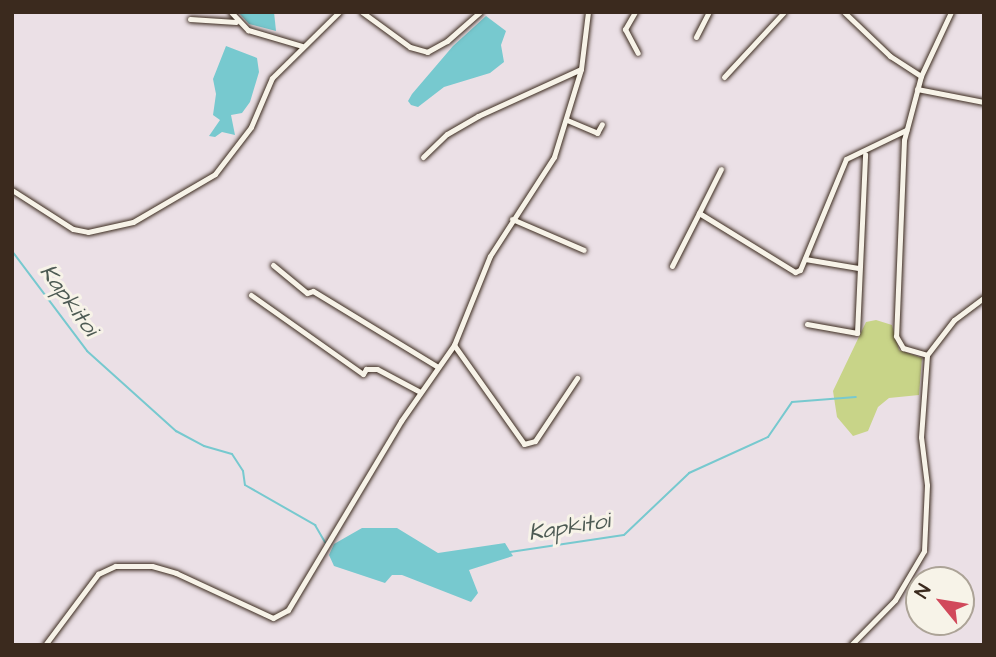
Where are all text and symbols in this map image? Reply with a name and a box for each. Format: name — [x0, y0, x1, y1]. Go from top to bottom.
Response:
water label: Kapkitoi — [34, 259, 104, 341]
water label: Kapkitoi — [526, 507, 612, 547]
north arrow — [905, 566, 975, 636]
text: N — [908, 579, 938, 603]

